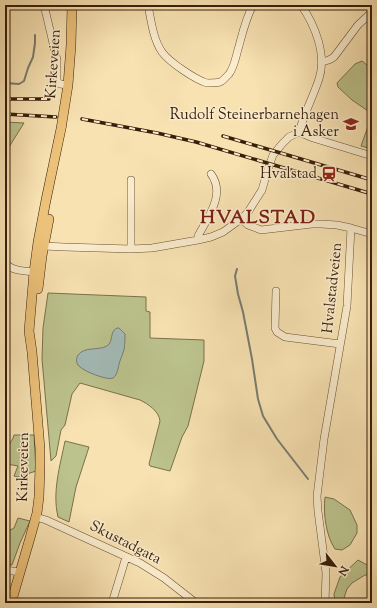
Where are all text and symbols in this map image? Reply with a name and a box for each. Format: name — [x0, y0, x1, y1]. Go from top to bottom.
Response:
street label: Kirkeveien — [41, 28, 67, 99]
place label: Rudolf Steinerbarnehagen i Asker — [170, 105, 339, 143]
school or university icon: Rudolf Steinerbarnehagen i Asker — [342, 115, 360, 133]
place label: Hvalstad — [260, 164, 318, 185]
station icon: Hvalstad — [320, 165, 338, 183]
district label: HVALSTAD — [200, 205, 316, 232]
street label: Hvalstadveien — [318, 241, 348, 335]
street label: Kirkeveien — [13, 432, 35, 502]
street label: Skustadgata — [86, 516, 164, 570]
north arrow — [315, 546, 355, 586]
text: N — [333, 562, 352, 579]

